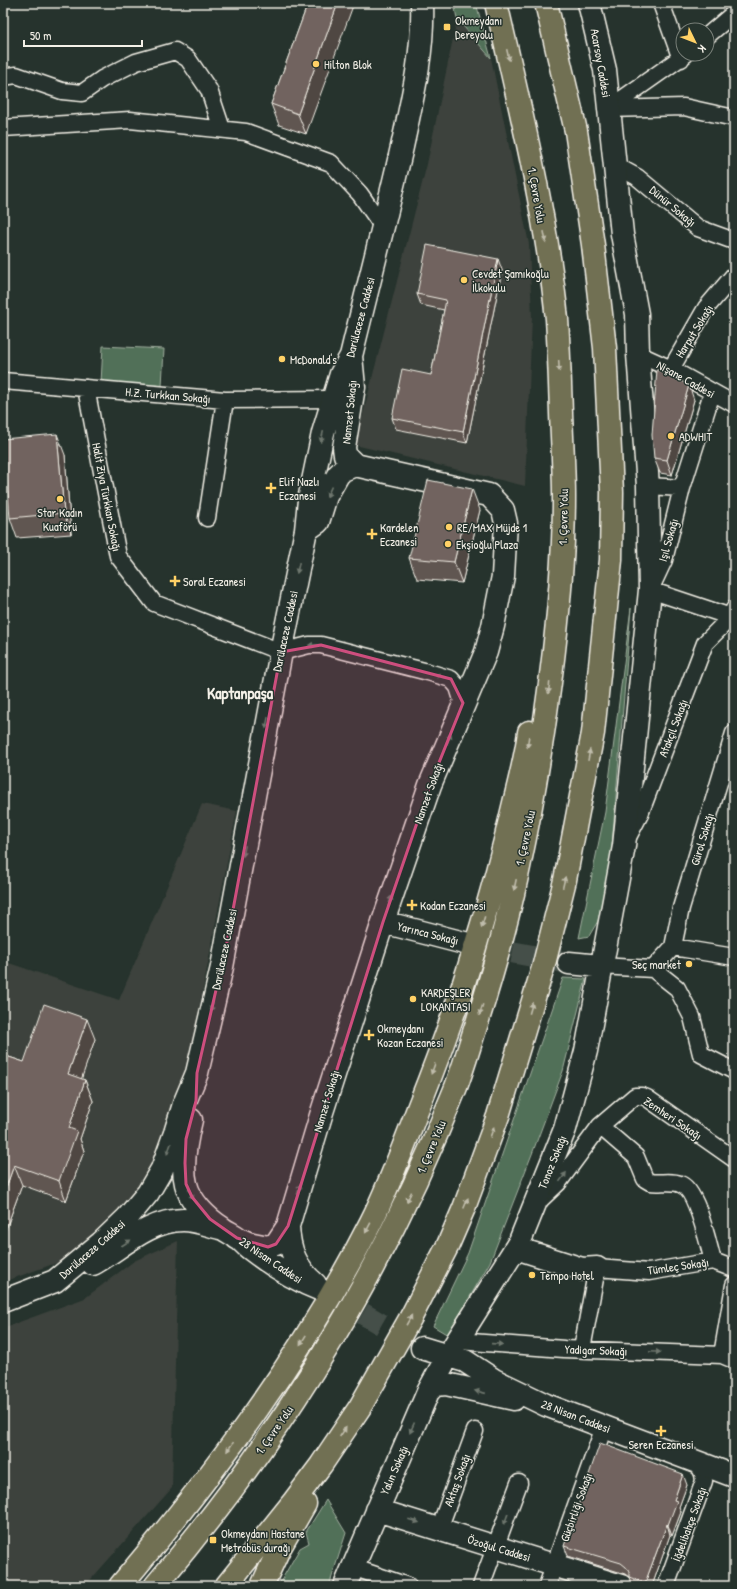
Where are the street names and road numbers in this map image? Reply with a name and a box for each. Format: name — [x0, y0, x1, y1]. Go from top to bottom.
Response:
street label: Acarsoy Caddesi — [587, 27, 615, 99]
street label: 1. Çevre Yolu — [524, 166, 550, 224]
street label: Dünür Sokağı — [646, 181, 700, 231]
street label: Darülaceze Caddesi — [341, 275, 379, 359]
street label: Harput Sokağı — [671, 301, 717, 361]
street label: Nişane Caddesi — [654, 356, 718, 402]
street label: Namzet Sokağı — [337, 379, 361, 445]
street label: H.Z. Turkkan Sokağı — [125, 383, 211, 407]
street label: Halit Ziya Türkkan Sokağı — [88, 441, 126, 553]
street label: 1. Çevre Yolu — [554, 489, 572, 545]
street label: Işıl Sokağı — [654, 516, 682, 564]
street label: Darülaceze Caddesi — [268, 589, 302, 673]
street label: Atakçil Sokağı — [654, 696, 692, 760]
street label: Namzet Sokağı — [409, 760, 447, 826]
street label: 1. Çevre Yolu — [511, 809, 539, 867]
street label: Gürol Sokağı — [686, 811, 718, 867]
street label: Darülaceze Caddesi — [207, 907, 241, 991]
street label: Yarınca Sokağı — [395, 917, 461, 949]
street label: Namzet Sokağı — [308, 1068, 344, 1134]
street label: Zemheri Sokağı — [640, 1092, 706, 1144]
street label: 1. Çevre Yolu — [412, 1118, 450, 1176]
street label: Tonoz Sokağı — [534, 1133, 570, 1191]
street label: Darülaceze Caddesi — [55, 1216, 129, 1282]
street label: 28 Nisan Caddesi — [236, 1233, 306, 1287]
street label: Tümleç Sokağı — [646, 1253, 710, 1279]
street label: Yadigar Sokağı — [564, 1340, 628, 1360]
street label: 28 Nisan Caddesi — [539, 1395, 613, 1437]
street label: 1. Çevre Yolu — [251, 1402, 297, 1458]
street label: Yalın Sokağı — [376, 1443, 412, 1497]
street label: Aktaş Sokağı — [440, 1451, 474, 1509]
street label: Güçbirliği Sokağı — [556, 1470, 596, 1544]
street label: İğdelibahçe Sokağı — [668, 1484, 710, 1564]
street label: Özoğul Caddesi — [465, 1530, 533, 1566]

